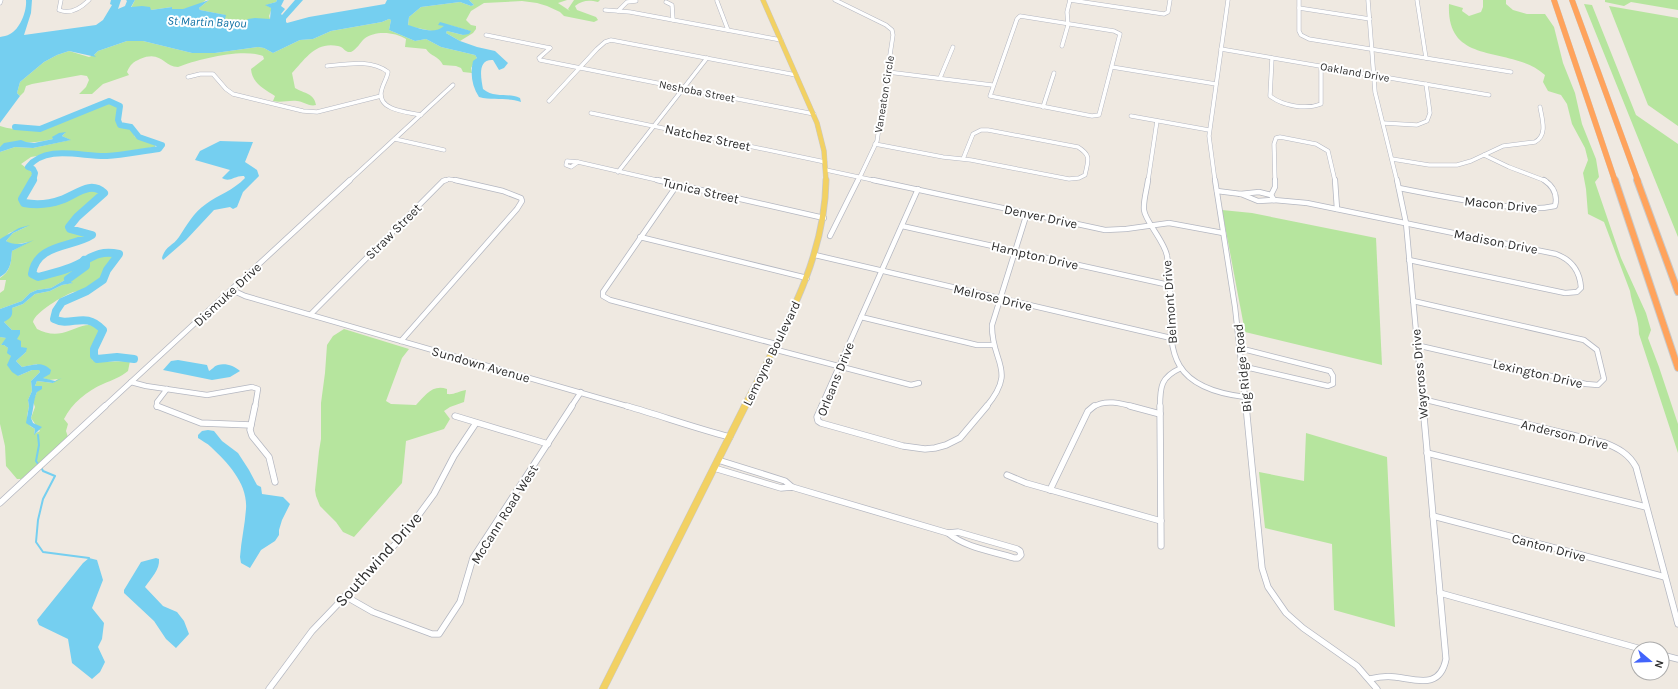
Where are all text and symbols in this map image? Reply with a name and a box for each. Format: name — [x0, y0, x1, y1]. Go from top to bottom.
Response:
water label: St Martin Bayou — [167, 14, 247, 30]
street label: Vaneaton Circle — [872, 54, 897, 134]
street label: Oakland Drive — [1319, 60, 1391, 85]
street label: Neshoba Street — [658, 78, 736, 105]
street label: Natchez Street — [664, 121, 752, 154]
street label: Tunica Street — [661, 174, 741, 207]
street label: Macon Drive — [1464, 193, 1538, 216]
street label: Straw Street — [362, 200, 424, 262]
street label: Denver Drive — [1003, 201, 1079, 232]
street label: Madison Drive — [1453, 226, 1539, 257]
street label: Hampton Drive — [990, 238, 1080, 273]
street label: Dismuke Drive — [190, 259, 264, 329]
street label: Belmont Drive — [1159, 259, 1180, 344]
street label: Melrose Drive — [952, 281, 1034, 314]
street label: Lemoyne Boulevard — [739, 298, 803, 408]
street label: Big Ridge Road — [1230, 323, 1255, 413]
street label: Waycross Drive — [1408, 328, 1431, 419]
street label: Orleans Drive — [814, 340, 857, 418]
street label: Sundown Avenue — [430, 343, 532, 386]
street label: Lexington Drive — [1492, 356, 1585, 391]
street label: Anderson Drive — [1520, 416, 1610, 453]
street label: McCann Road West — [468, 462, 541, 567]
street label: Southwind Drive — [331, 508, 426, 610]
street label: Canton Drive — [1510, 530, 1588, 565]
north arrow — [1630, 641, 1670, 681]
text: N — [1652, 658, 1666, 670]

